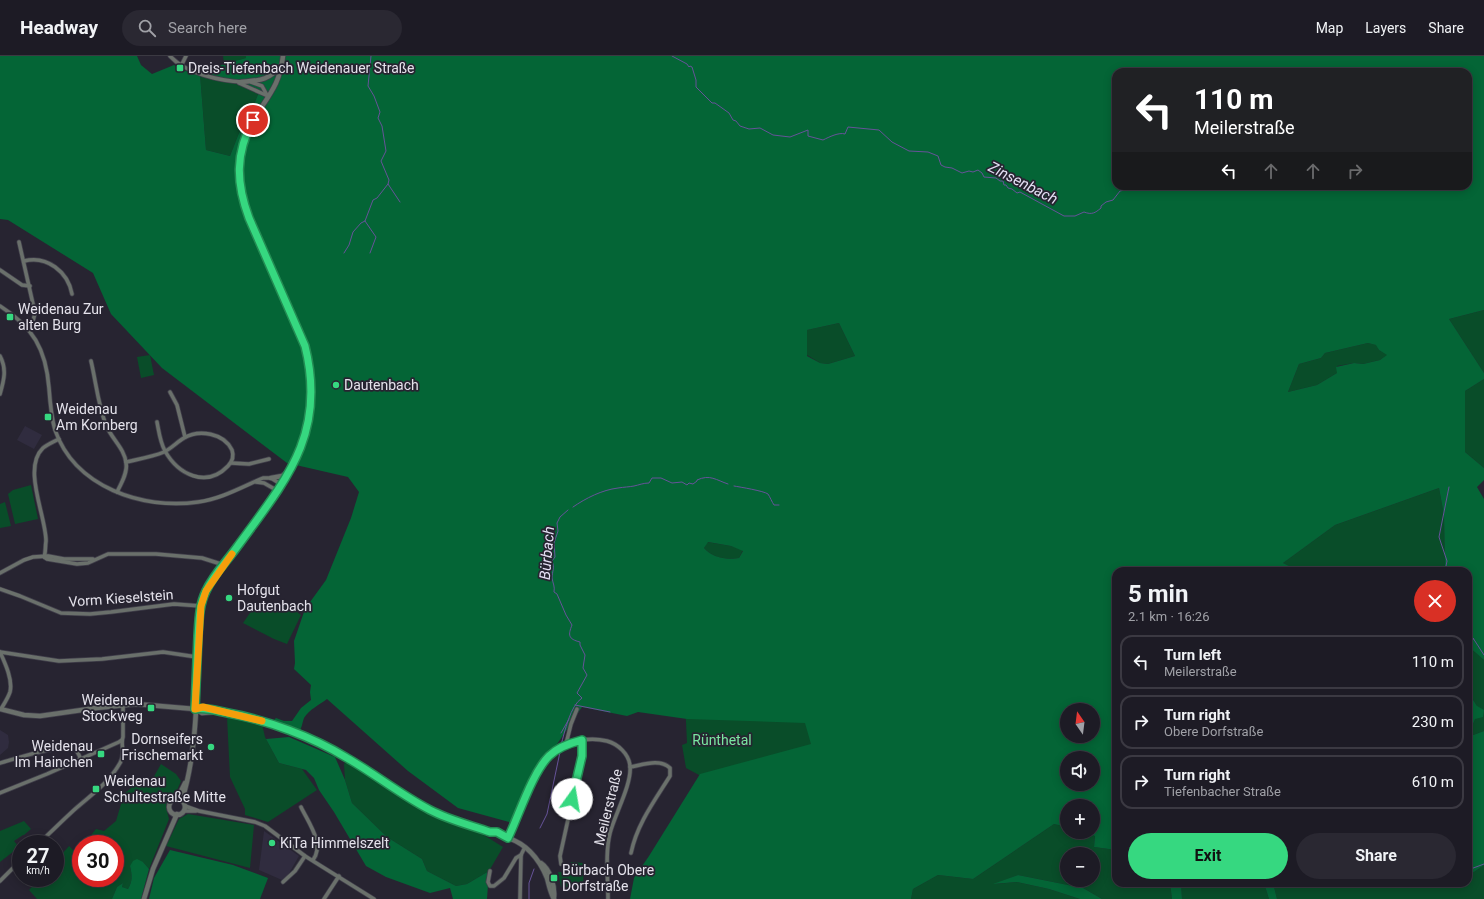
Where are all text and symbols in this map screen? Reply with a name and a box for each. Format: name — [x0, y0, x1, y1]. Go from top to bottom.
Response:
search box — [122, 10, 402, 46]
text: Headway — [20, 16, 98, 39]
icon: search — [136, 17, 158, 39]
text: Search here — [168, 19, 247, 37]
text: Map — [1316, 20, 1343, 36]
text: Layers — [1365, 20, 1406, 36]
text: Share — [1428, 20, 1464, 36]
place label: Dreis-Tiefenbach Weidenauer Straße — [188, 60, 415, 76]
marker: Dreis-Tiefenbach Weidenauer Straße — [175, 63, 185, 73]
text: 110 m — [1194, 83, 1273, 116]
icon: left — [1128, 84, 1180, 136]
pin — [236, 103, 270, 137]
icon: arrive — [242, 109, 264, 131]
text: Meilerstraße — [1194, 117, 1295, 138]
water label: Zinsenbach — [984, 157, 1061, 208]
icon: left — [1218, 160, 1240, 182]
icon: ahead — [1260, 160, 1282, 182]
icon: ahead — [1302, 160, 1324, 182]
icon: right — [1344, 160, 1366, 182]
place label: Weidenau Zur alten Burg — [18, 301, 104, 333]
marker: Weidenau Zur alten Burg — [5, 312, 15, 322]
place label: Dautenbach — [344, 377, 419, 393]
marker: Dautenbach — [331, 380, 341, 390]
place label: Weidenau Am Kornberg — [56, 401, 138, 433]
marker: Weidenau Am Kornberg — [43, 412, 53, 422]
water label: Bürbach — [536, 525, 558, 581]
text: 5 min — [1128, 580, 1188, 608]
button: close — [1414, 580, 1456, 622]
place label: Hofgut Dautenbach — [237, 582, 312, 614]
street label: Vorm Kieselstein — [68, 586, 174, 610]
marker: Hofgut Dautenbach — [224, 593, 234, 603]
text: 2.1 km · 16:26 — [1128, 609, 1209, 624]
text: Turn left — [1164, 646, 1221, 664]
icon: left — [1130, 651, 1152, 673]
text: 110 m — [1412, 653, 1454, 671]
text: Meilerstraße — [1164, 664, 1237, 679]
place label: Weidenau Stockweg — [82, 692, 143, 724]
marker: Weidenau Stockweg — [146, 703, 156, 713]
north arrow — [1060, 703, 1100, 743]
map controls — [1060, 703, 1100, 887]
text: Turn right — [1164, 706, 1230, 724]
icon: right — [1130, 711, 1152, 733]
text: 230 m — [1412, 713, 1454, 731]
text: Obere Dorfstraße — [1164, 724, 1263, 739]
place label: Dornseifers Frischemarkt — [121, 731, 203, 763]
park label: Rünthetal — [692, 732, 752, 748]
place label: Weidenau Im Hainchen — [15, 738, 93, 770]
marker: Dornseifers Frischemarkt — [206, 742, 216, 752]
marker: Weidenau Im Hainchen — [96, 749, 106, 759]
button: sound — [1060, 751, 1100, 791]
text: Turn right — [1164, 766, 1230, 784]
street label: Meilerstraße — [591, 767, 625, 847]
icon: right — [1130, 771, 1152, 793]
place label: Weidenau Schultestraße Mitte — [104, 773, 226, 805]
text: 610 m — [1412, 773, 1454, 791]
position arrow — [551, 778, 593, 820]
marker: Weidenau Schultestraße Mitte — [91, 784, 101, 794]
text: Tiefenbacher Straße — [1164, 784, 1281, 799]
button: + — [1060, 799, 1100, 839]
button: Exit — [1128, 833, 1288, 879]
button: Share — [1296, 833, 1456, 879]
speed limit sign: 30 — [72, 835, 124, 887]
place label: KiTa Himmelszelt — [280, 835, 390, 851]
marker: KiTa Himmelszelt — [267, 838, 277, 848]
text: 27 — [27, 844, 49, 868]
button: − — [1060, 847, 1100, 887]
place label: Bürbach Obere Dorfstraße — [562, 862, 654, 894]
text: km/h — [26, 865, 50, 876]
marker: Bürbach Obere Dorfstraße — [549, 873, 559, 883]

